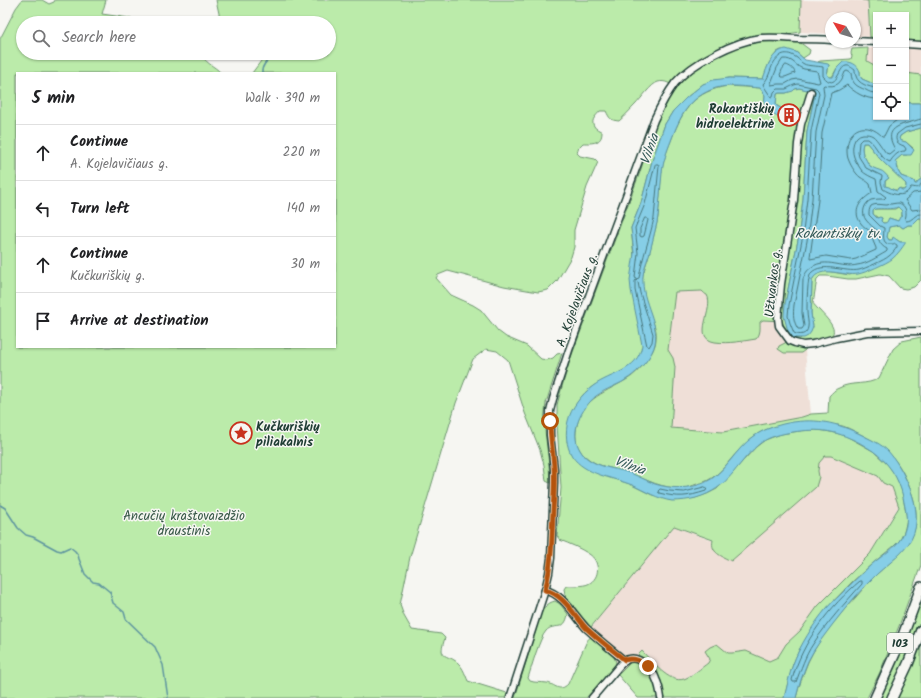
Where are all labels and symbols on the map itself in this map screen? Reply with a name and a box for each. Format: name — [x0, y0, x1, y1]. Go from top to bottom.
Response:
north arrow — [825, 12, 861, 48]
place label: Rokantiškių hidroelektrinė — [696, 99, 775, 135]
building icon: Rokantiškių hidroelektrinė — [776, 102, 802, 128]
water label: Vilnia — [634, 129, 666, 168]
water label: Rokantiškių tv. — [795, 223, 881, 245]
street label: Užtvankos g. — [759, 248, 788, 319]
street label: A. Kojelavičiaus g. — [551, 251, 604, 350]
route start — [541, 412, 559, 430]
place label: Kučkuriškių piliakalnis — [255, 417, 320, 453]
place icon: Kučkuriškių piliakalnis — [228, 420, 254, 446]
water label: Vilnia — [611, 450, 650, 482]
park label: Ancučių kraštovaizdžio draustinis — [123, 506, 245, 542]
road number: 103 — [887, 633, 913, 653]
route end — [639, 657, 657, 675]

